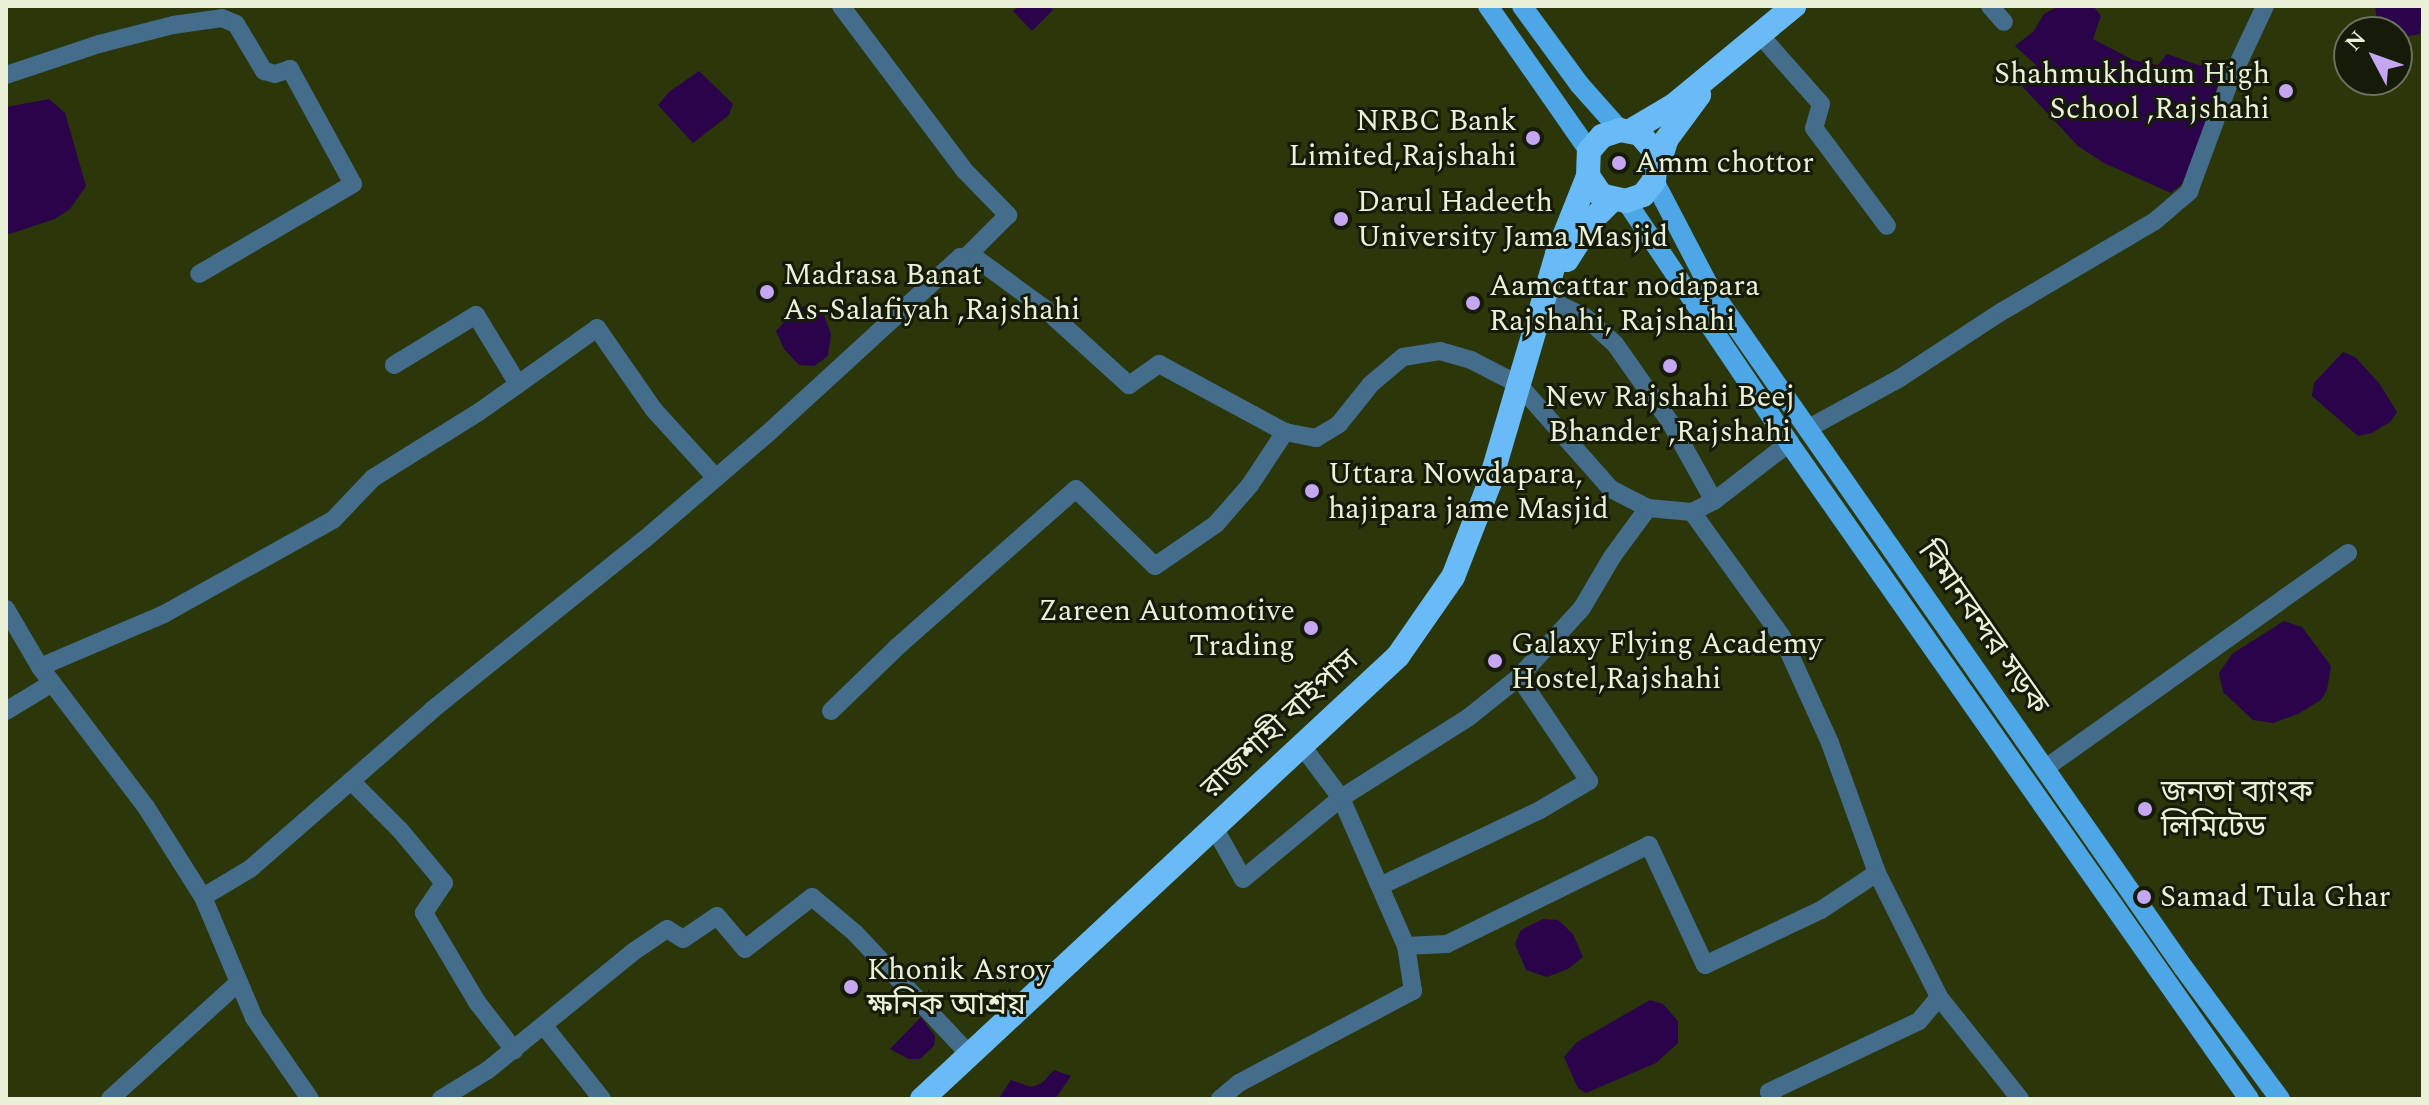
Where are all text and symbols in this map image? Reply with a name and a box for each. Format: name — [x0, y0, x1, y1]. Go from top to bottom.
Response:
north arrow — [2333, 16, 2413, 96]
text: N — [2338, 24, 2374, 59]
place label: Shahmukhdum High School ,Rajshahi — [1994, 56, 2270, 126]
marker: Shahmukhdum High School ,Rajshahi — [2277, 82, 2295, 100]
place label: NRBC Bank Limited,Rajshahi — [1288, 103, 1517, 174]
marker: NRBC Bank Limited,Rajshahi — [1524, 129, 1542, 147]
place label: Amm chottor — [1635, 145, 1814, 181]
marker: Amm chottor — [1610, 154, 1628, 172]
place label: Darul Hadeeth University Jama Masjid — [1357, 184, 1668, 254]
marker: Darul Hadeeth University Jama Masjid — [1332, 210, 1350, 228]
place label: Madrasa Banat As-Salafiyah ,Rajshahi — [783, 257, 1080, 328]
place label: Aamcattar nodapara Rajshahi, Rajshahi — [1489, 268, 1760, 338]
marker: Madrasa Banat As-Salafiyah ,Rajshahi — [758, 283, 776, 301]
marker: Aamcattar nodapara Rajshahi, Rajshahi — [1464, 294, 1482, 312]
marker: New Rajshahi Beej Bhander ,Rajshahi — [1661, 357, 1679, 375]
place label: New Rajshahi Beej Bhander ,Rajshahi — [1545, 379, 1795, 450]
place label: Uttara Nowdapara, hajipara jame Masjid — [1328, 456, 1609, 526]
marker: Uttara Nowdapara, hajipara jame Masjid — [1303, 482, 1321, 500]
street label: বিমানবন্দর সড়ক — [1910, 534, 2056, 722]
place label: Zareen Automotive Trading — [1039, 593, 1295, 664]
marker: Zareen Automotive Trading — [1302, 619, 1320, 637]
place label: Galaxy Flying Academy Hostel,Rajshahi — [1511, 626, 1822, 696]
street label: রাজশাহী বাইপাস — [1194, 642, 1366, 806]
marker: Galaxy Flying Academy Hostel,Rajshahi — [1486, 652, 1504, 670]
place label: জনতা ব্যাংক লিমিটেড — [2161, 774, 2313, 844]
marker: জনতা ব্যাংক লিমিটেড — [2136, 800, 2154, 818]
place label: Samad Tula Ghar — [2160, 879, 2390, 915]
marker: Samad Tula Ghar — [2135, 888, 2153, 906]
place label: Khonik Asroy ক্ষনিক আশ্রয় — [867, 952, 1050, 1022]
marker: Khonik Asroy ক্ষনিক আশ্রয় — [842, 978, 860, 996]

